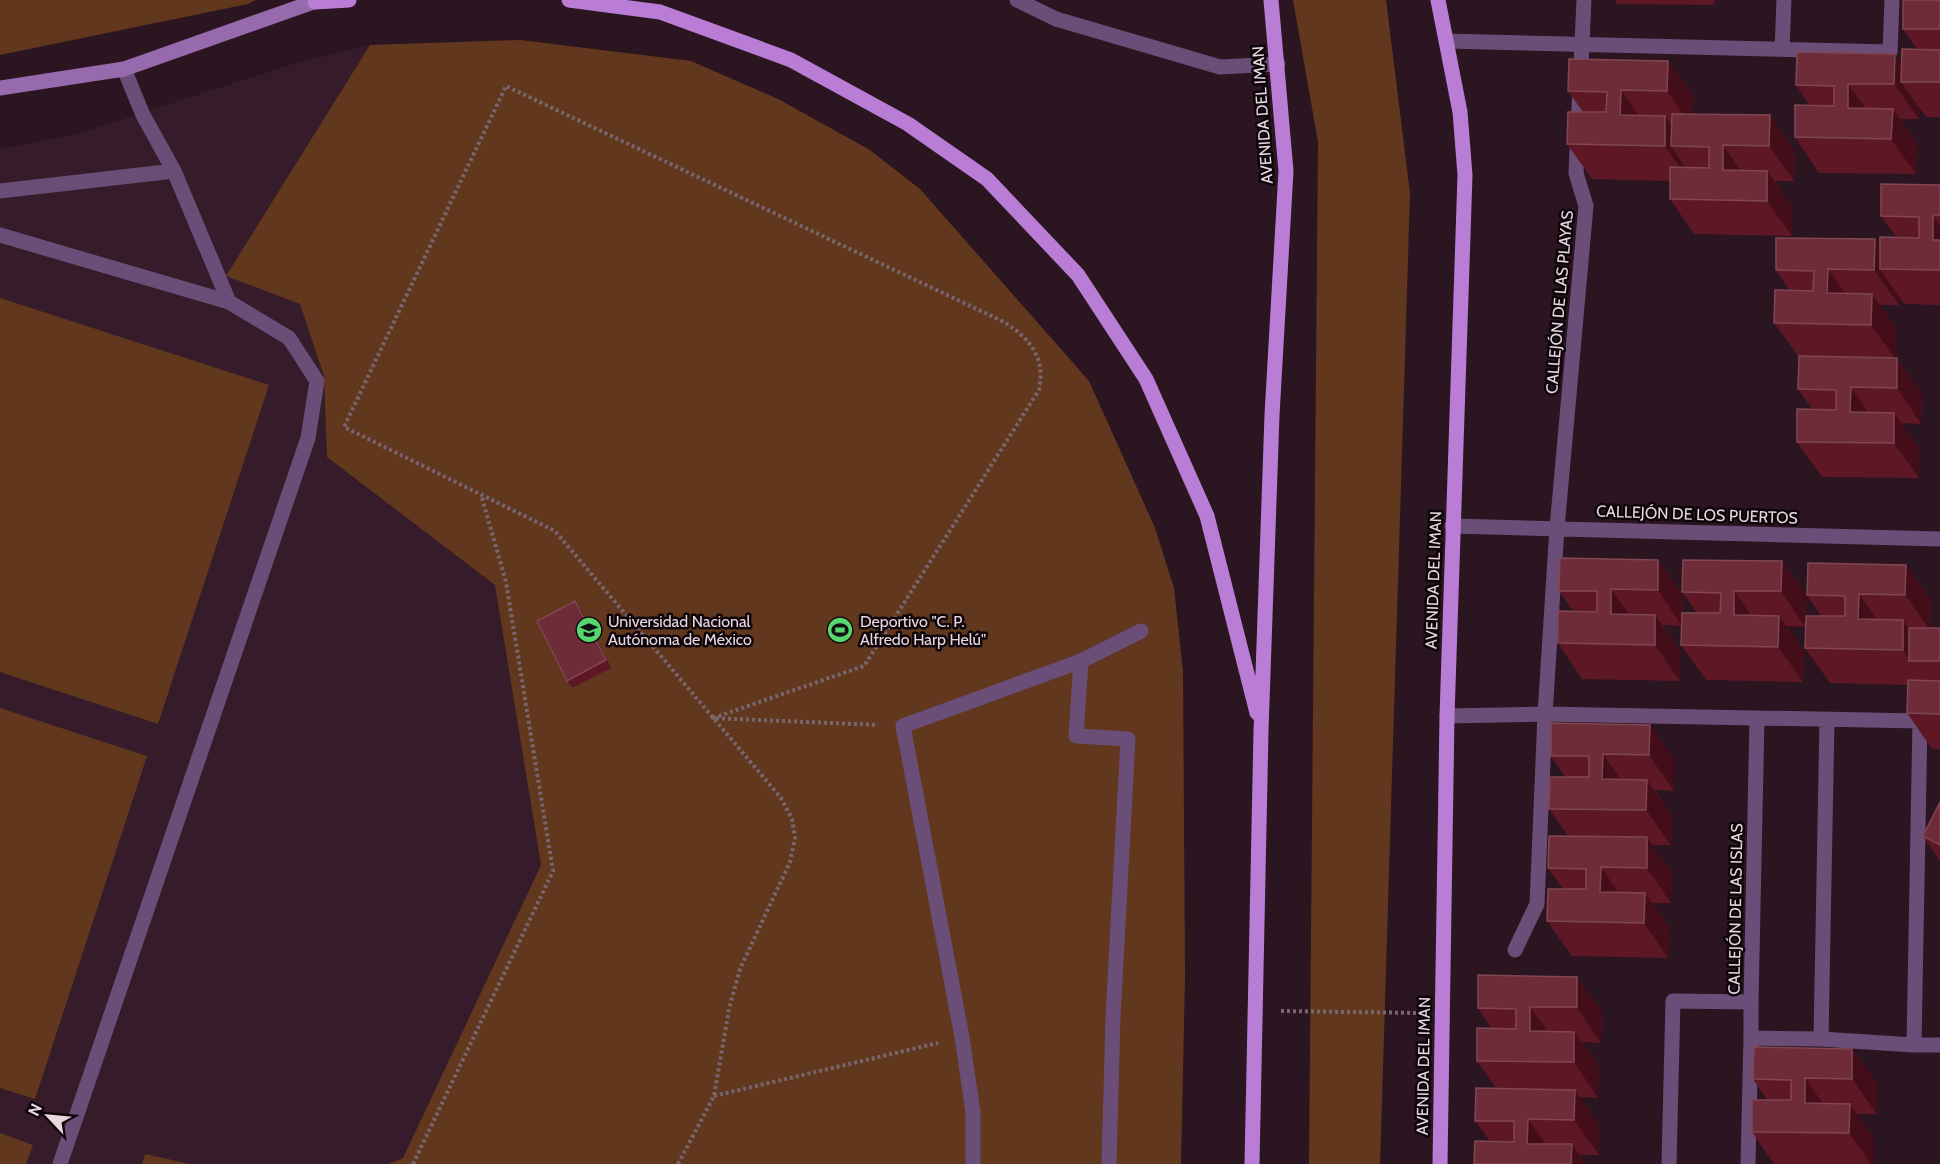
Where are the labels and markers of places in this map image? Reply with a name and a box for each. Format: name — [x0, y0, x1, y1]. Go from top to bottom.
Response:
place label: Universidad Nacional Autónoma de México — [608, 612, 752, 649]
place label: Deportivo "C. P. Alfredo Harp Helú" — [860, 612, 986, 649]
school or university icon: Universidad Nacional Autónoma de México — [574, 615, 604, 645]
sports icon: Deportivo "C. P. Alfredo Harp Helú" — [825, 615, 855, 645]

